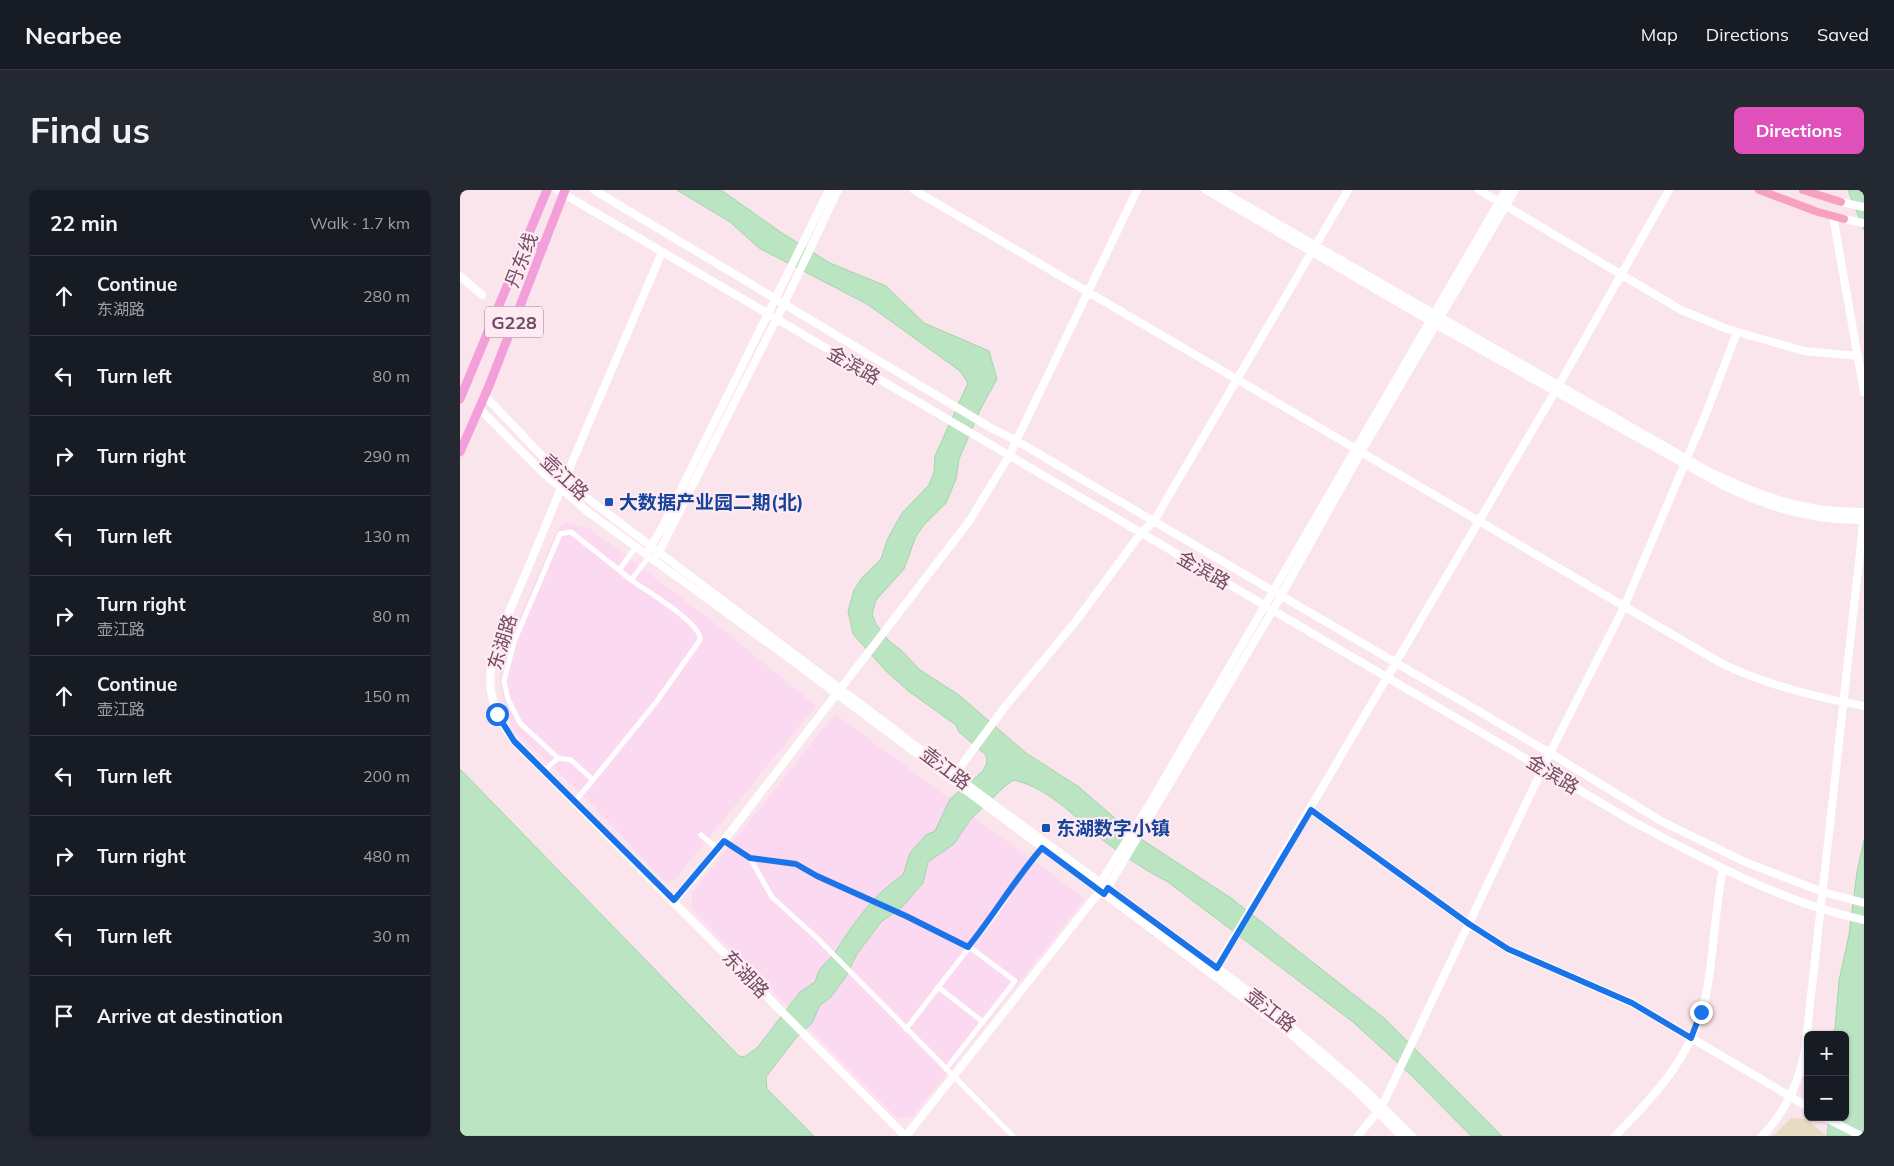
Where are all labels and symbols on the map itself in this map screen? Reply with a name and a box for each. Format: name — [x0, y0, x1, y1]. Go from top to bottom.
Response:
street label: 丹东线 — [500, 229, 542, 291]
road number: G228 — [485, 306, 543, 338]
street label: 金滨路 — [823, 340, 885, 390]
street label: 壶江路 — [536, 449, 594, 505]
place label: 大数据产业园二期(北) — [619, 490, 804, 514]
marker: 大数据产业园二期(北) — [603, 496, 615, 508]
street label: 金滨路 — [1173, 545, 1235, 595]
street label: 东湖路 — [482, 611, 522, 673]
route start — [486, 703, 509, 726]
street label: 壶江路 — [916, 741, 976, 795]
street label: 金滨路 — [1522, 749, 1584, 799]
place label: 东湖数字小镇 — [1056, 816, 1170, 840]
marker: 东湖数字小镇 — [1040, 822, 1052, 834]
street label: 东湖路 — [718, 945, 774, 1003]
street label: 壶江路 — [1241, 983, 1301, 1037]
route end — [1690, 1001, 1713, 1024]

